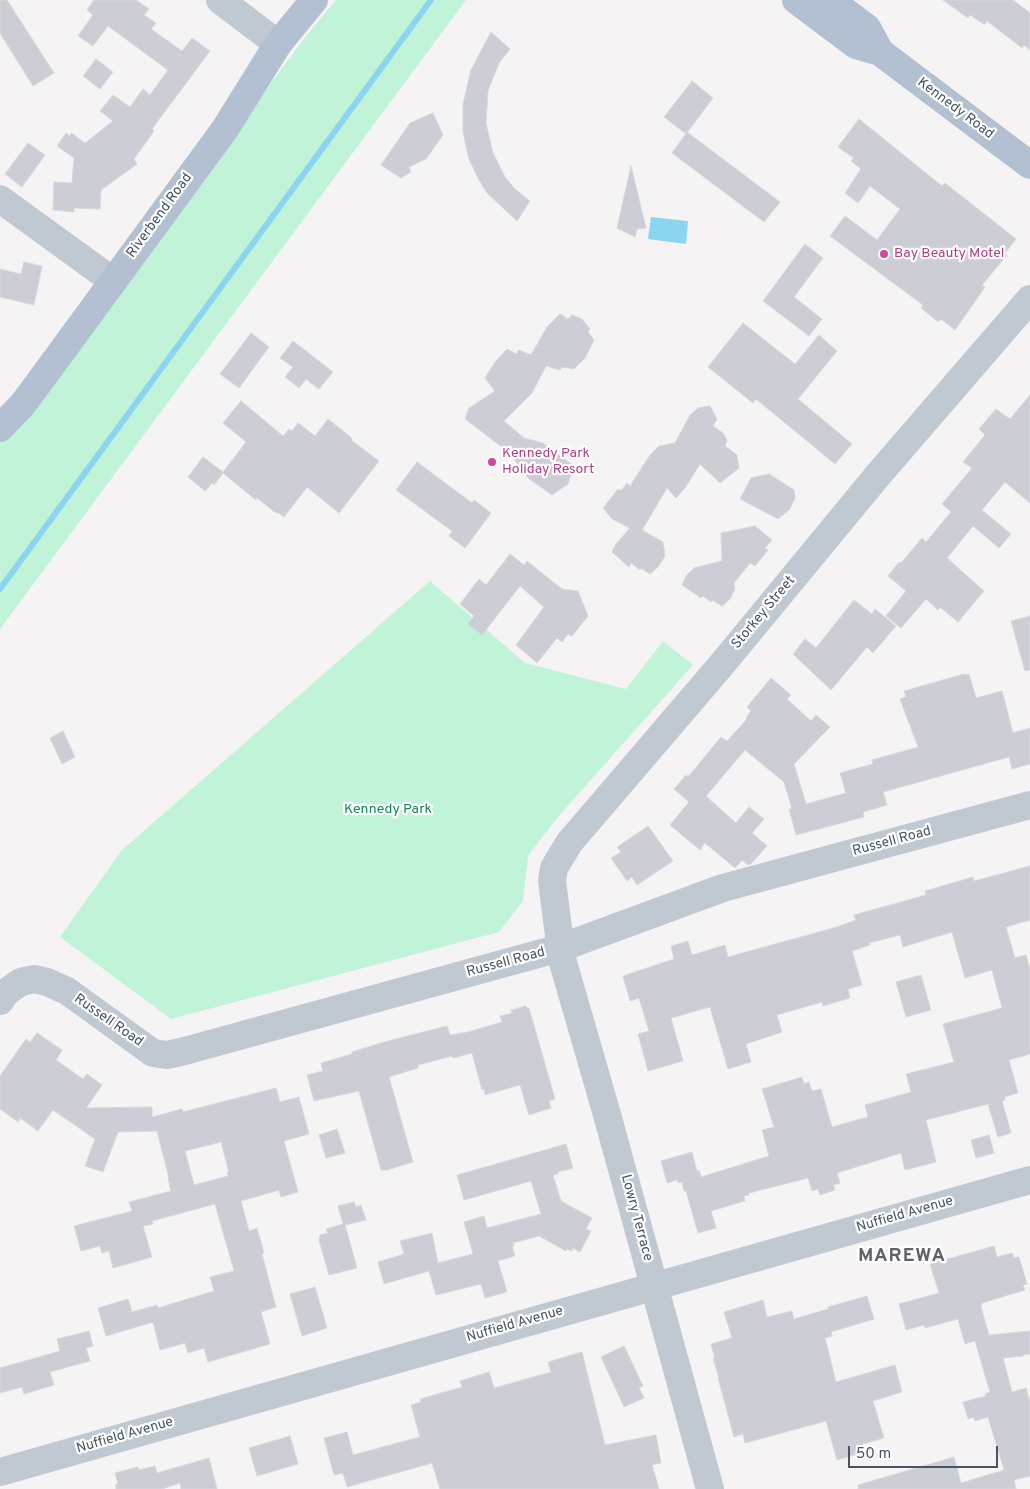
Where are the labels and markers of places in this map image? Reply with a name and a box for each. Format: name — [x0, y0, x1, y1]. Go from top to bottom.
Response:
place label: Bay Beauty Motel — [894, 246, 1004, 262]
marker: Bay Beauty Motel — [878, 248, 890, 260]
place label: Kennedy Park Holiday Resort — [502, 446, 594, 478]
marker: Kennedy Park Holiday Resort — [486, 456, 498, 468]

